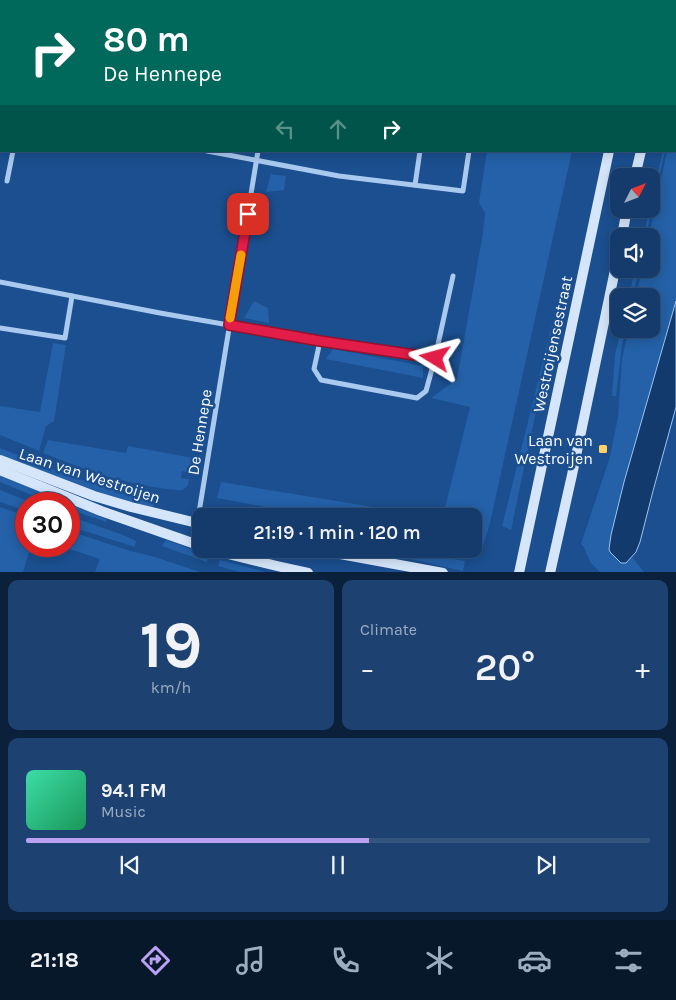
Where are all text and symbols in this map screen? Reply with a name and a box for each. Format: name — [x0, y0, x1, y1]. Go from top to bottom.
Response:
text: 80 m — [103, 19, 190, 60]
icon: right — [20, 20, 85, 85]
text: De Hennepe — [103, 61, 222, 87]
icon: left — [271, 115, 299, 143]
icon: ahead — [324, 115, 352, 143]
icon: right — [377, 115, 405, 143]
north arrow — [610, 168, 660, 218]
map controls — [610, 168, 660, 338]
pin — [227, 193, 269, 235]
icon: arrive — [234, 200, 262, 228]
button: sound — [610, 228, 660, 278]
street label: Westroijensestraat — [529, 274, 576, 414]
button: layers — [610, 288, 660, 338]
position arrow — [408, 331, 460, 383]
street label: De Hennepe — [183, 388, 216, 476]
place label: Laan van Westroijen — [514, 431, 593, 468]
marker: Laan van Westroijen — [597, 443, 609, 455]
street label: Laan van Westroijen — [17, 444, 163, 507]
speed limit sign: 30 — [15, 492, 80, 557]
text: 21:19 · 1 min · 120 m — [253, 522, 421, 544]
text: 19 — [140, 607, 202, 683]
text: Climate — [360, 620, 417, 639]
text: 20° — [475, 645, 535, 690]
text: − — [360, 652, 375, 685]
text: + — [635, 652, 650, 685]
text: km/h — [151, 678, 191, 697]
text: 94.1 FM — [101, 780, 167, 802]
text: Music — [101, 802, 146, 821]
icon: previous — [116, 851, 144, 879]
icon: pause — [324, 851, 352, 879]
icon: next — [532, 851, 560, 879]
icon: directions — [138, 943, 173, 978]
icon: music — [233, 943, 268, 978]
icon: phone — [328, 943, 363, 978]
icon: climate — [422, 943, 457, 978]
icon: car — [517, 943, 552, 978]
icon: filters — [611, 943, 646, 978]
text: 21:18 — [30, 947, 79, 973]

